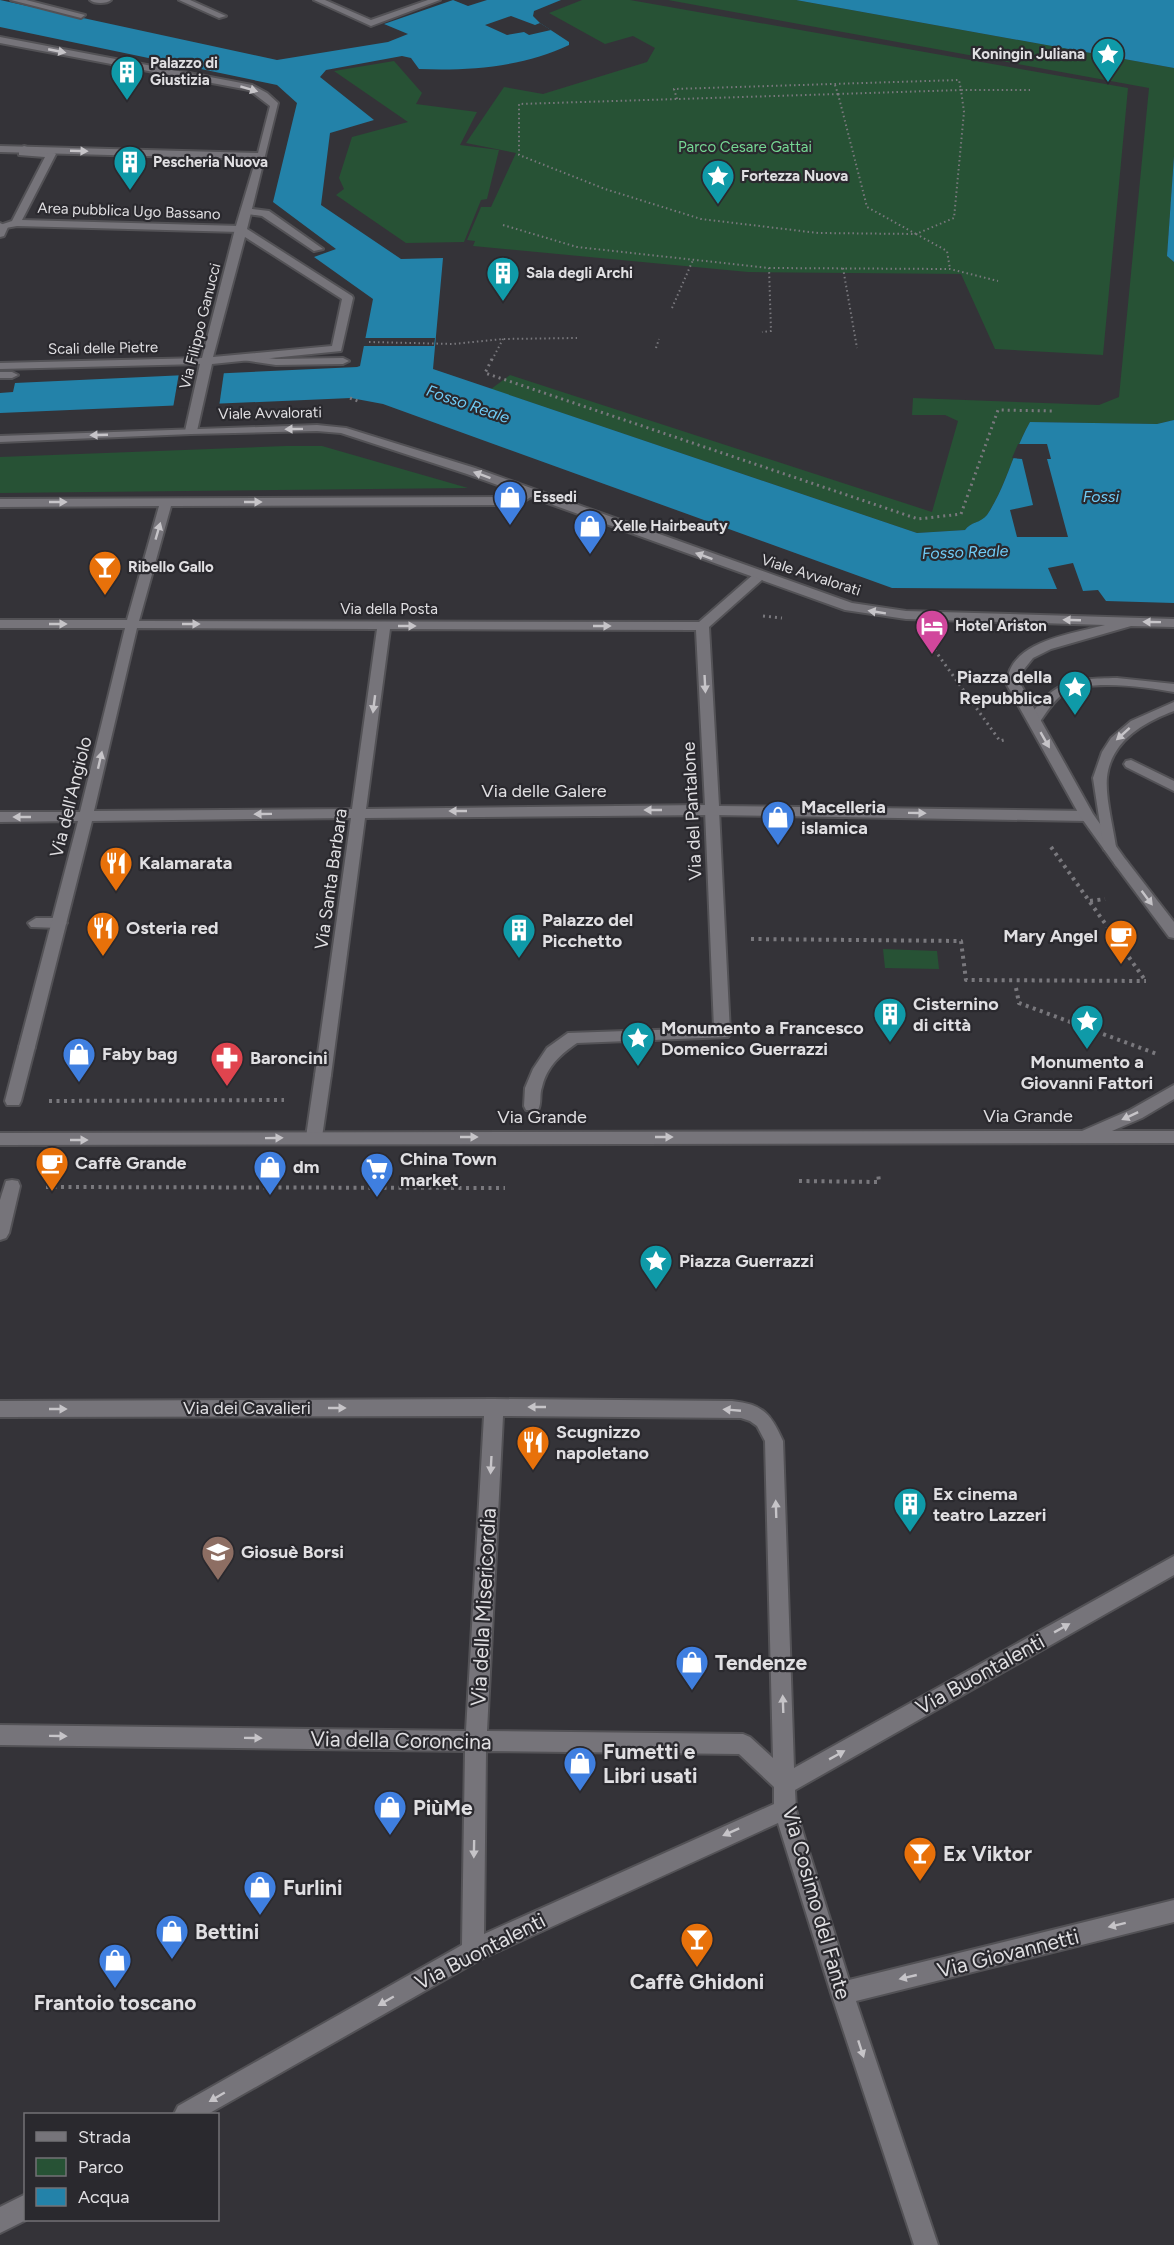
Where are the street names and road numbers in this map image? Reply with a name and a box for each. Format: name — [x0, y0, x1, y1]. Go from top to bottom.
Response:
street label: Area pubblica Ugo Bassano — [37, 199, 221, 223]
street label: Via Filippo Ganucci — [176, 261, 224, 391]
street label: Scali delle Pietre — [48, 338, 158, 358]
street label: Viale Avvalorati — [218, 403, 322, 423]
street label: Viale Avvalorati — [759, 550, 863, 600]
street label: Via della Posta — [340, 600, 438, 618]
street label: Via dell'Angiolo — [45, 734, 97, 860]
street label: Via del Pantalone — [677, 741, 707, 881]
street label: Via delle Galere — [481, 780, 607, 802]
street label: Via Santa Barbara — [310, 807, 352, 951]
street label: Via Grande — [983, 1105, 1073, 1127]
street label: Via Grande — [497, 1106, 587, 1128]
street label: Via dei Cavalieri — [183, 1397, 311, 1419]
street label: Via della Misericordia — [465, 1507, 501, 1707]
street label: Via Buontalenti — [911, 1628, 1049, 1720]
street label: Via della Coroncina — [310, 1726, 492, 1754]
street label: Via Cosimo del Fante — [778, 1804, 856, 2002]
street label: Via Buontalenti — [411, 1907, 549, 1995]
street label: Via Giovannetti — [935, 1923, 1081, 1983]

